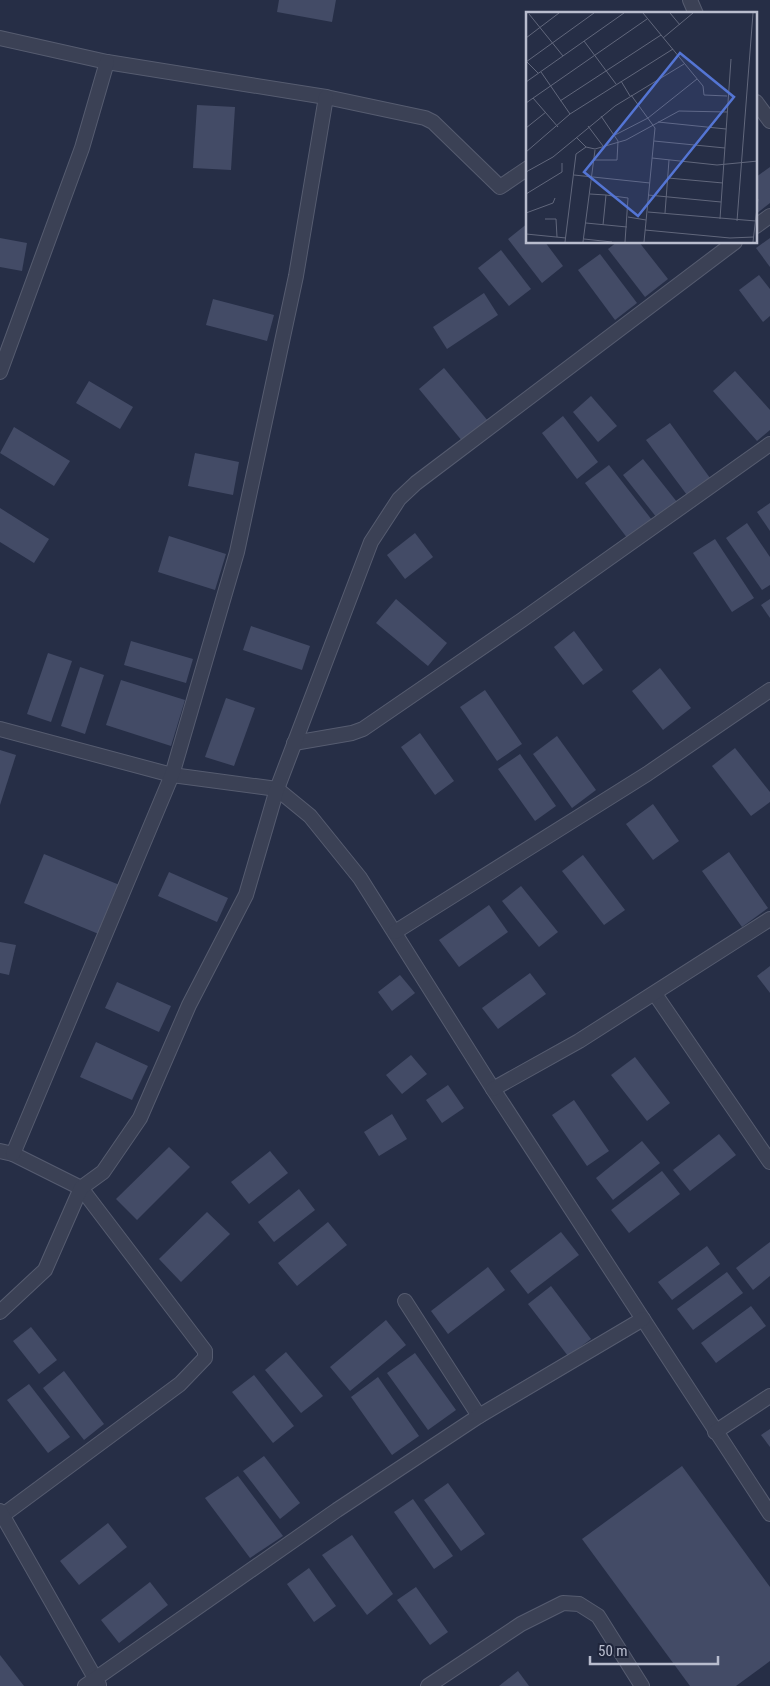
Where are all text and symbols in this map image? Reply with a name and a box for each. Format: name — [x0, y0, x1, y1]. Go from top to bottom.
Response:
inset map — [526, 12, 758, 244]
scale bar — [590, 1634, 718, 1666]
text: 50 m — [598, 1642, 628, 1660]

